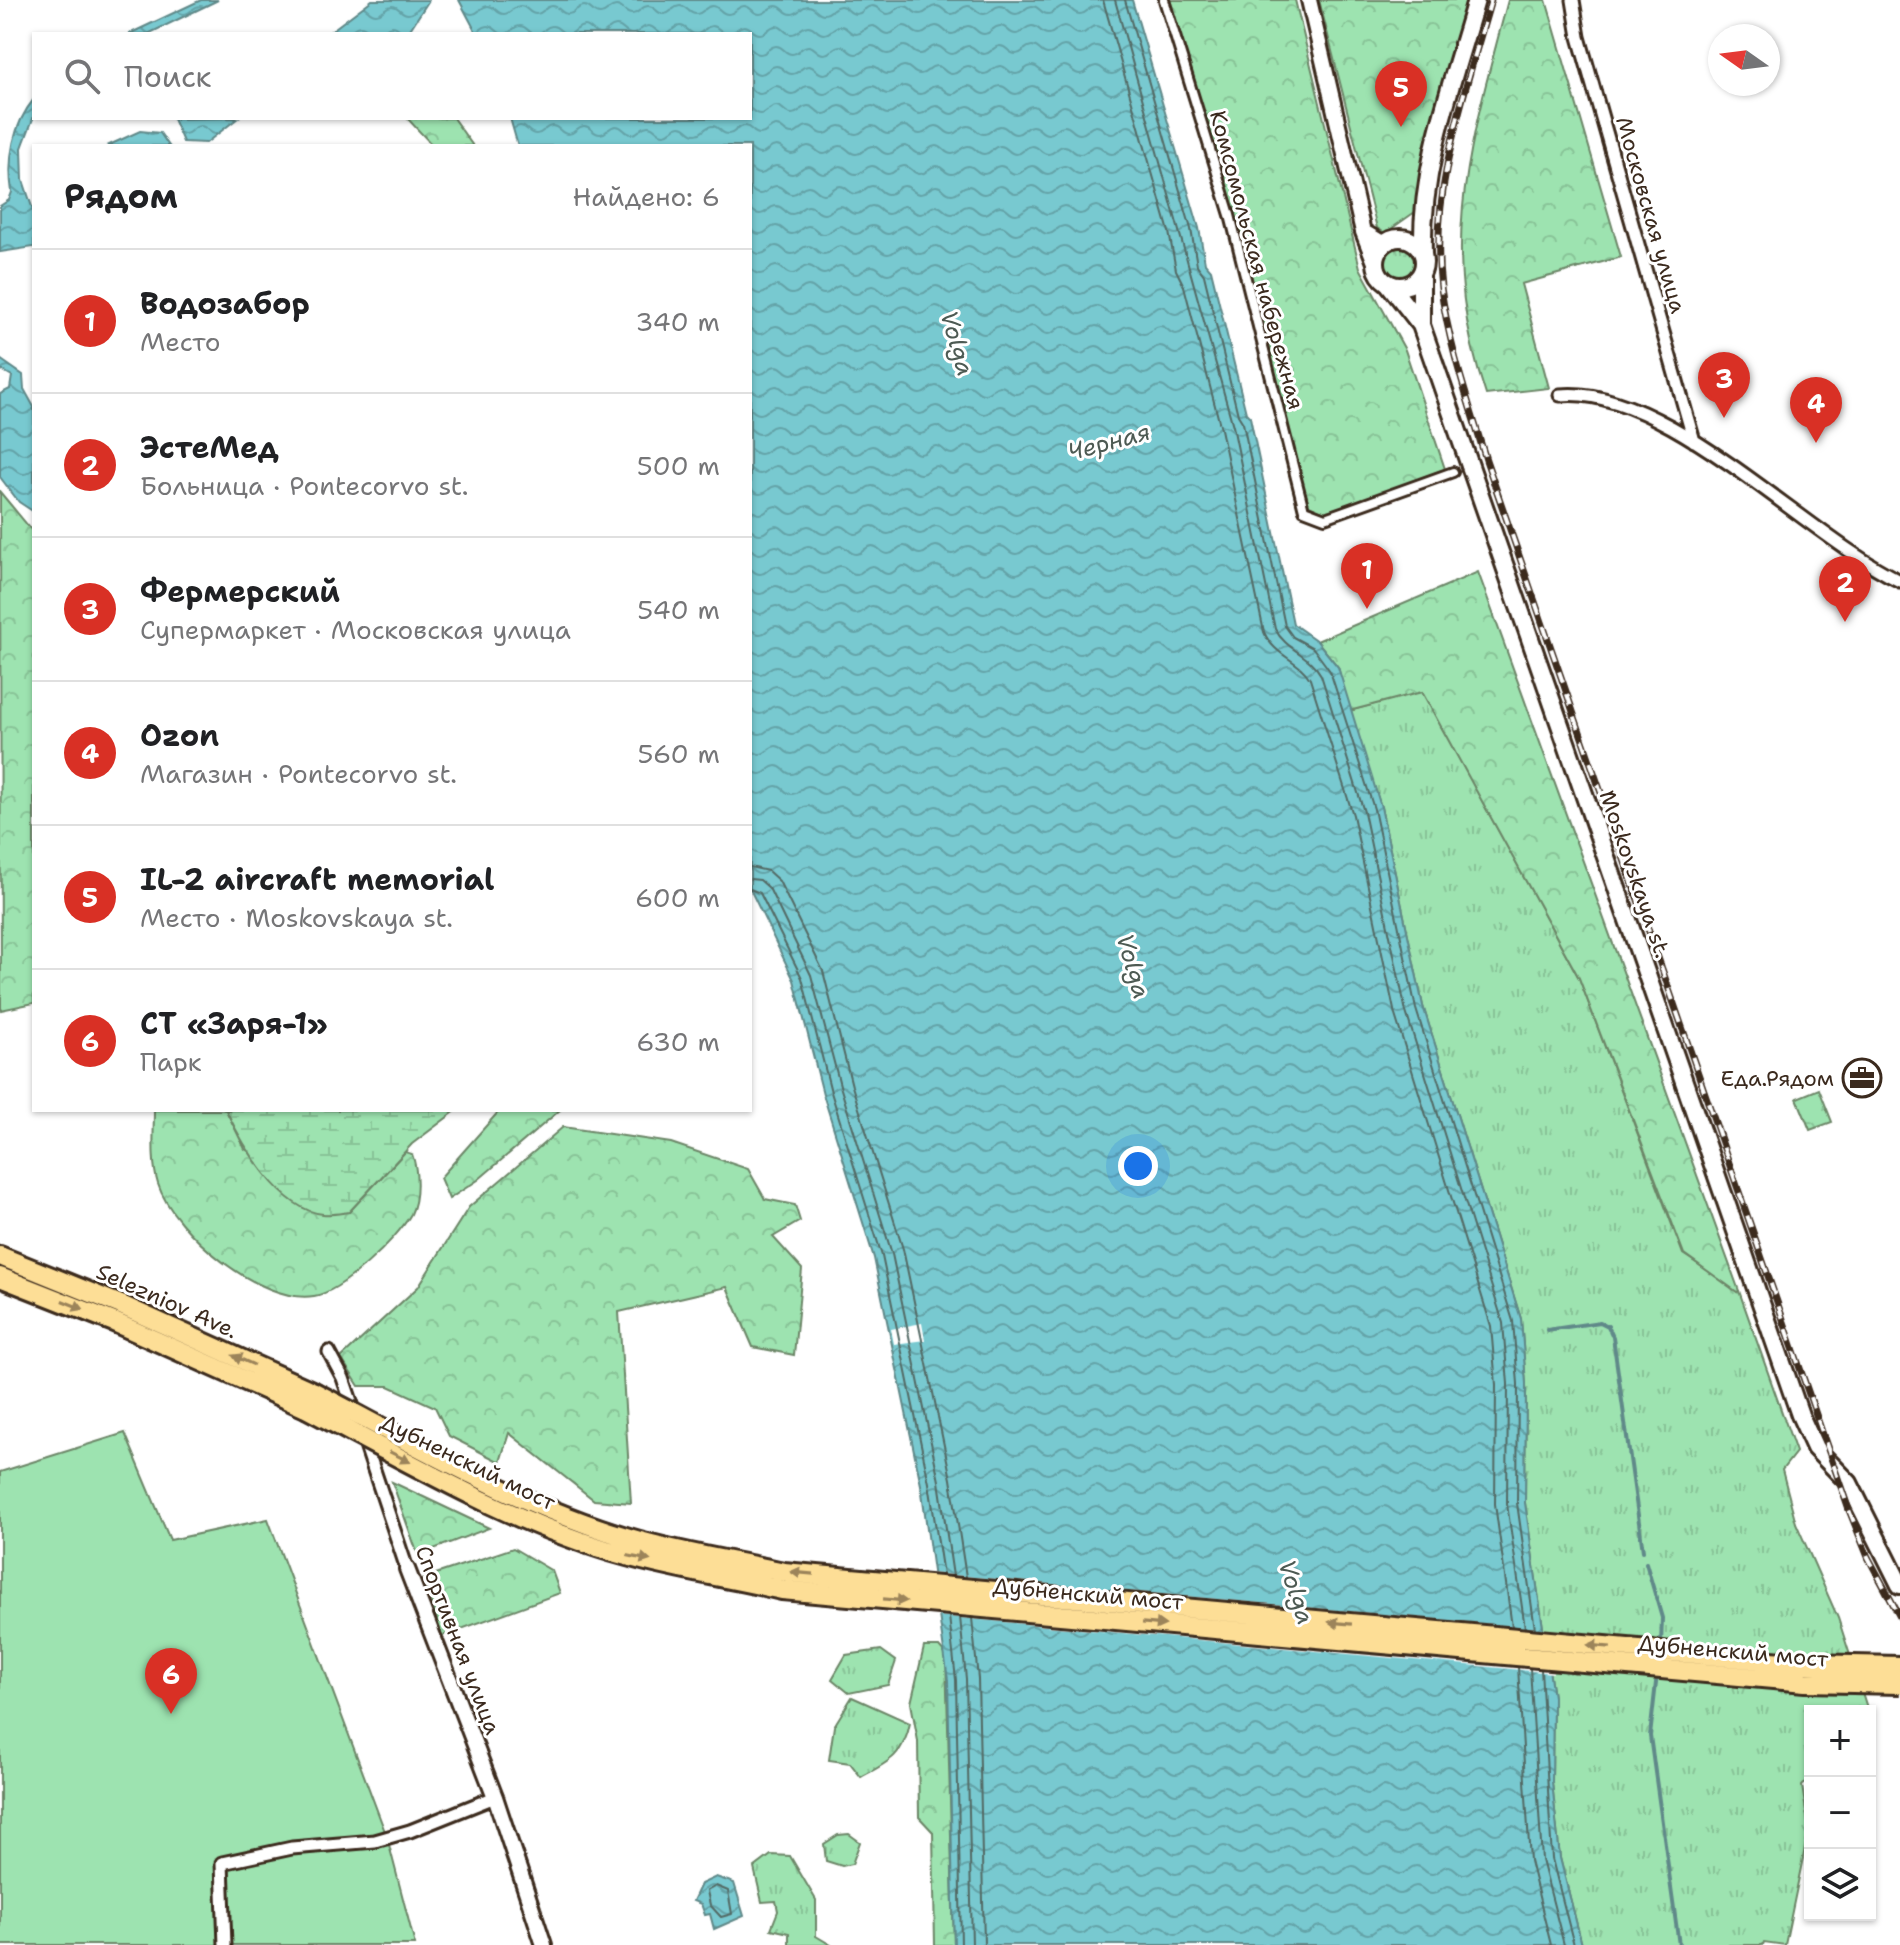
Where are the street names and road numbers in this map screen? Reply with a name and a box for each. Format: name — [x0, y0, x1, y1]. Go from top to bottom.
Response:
street label: Комсомольская набережная — [1203, 107, 1311, 413]
street label: Московская улица — [1609, 113, 1693, 317]
street label: Moskovskaya st. — [1593, 786, 1677, 962]
street label: Selezniov Ave. — [92, 1257, 242, 1345]
street label: Дубненский мост — [376, 1407, 561, 1517]
street label: Спортивная улица — [409, 1541, 507, 1739]
street label: Дубненский мост — [992, 1571, 1185, 1617]
street label: Дубненский мост — [1637, 1628, 1830, 1674]

